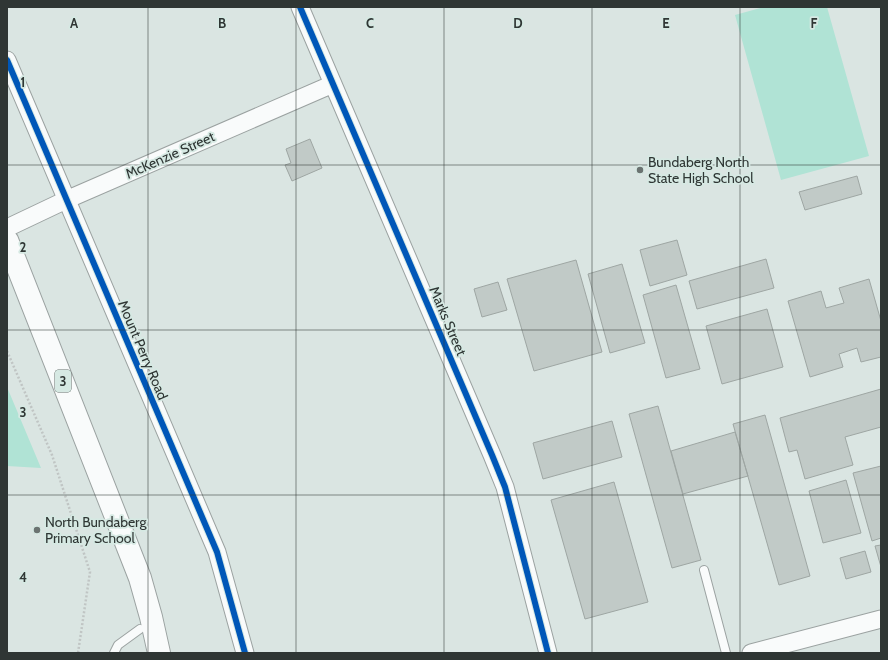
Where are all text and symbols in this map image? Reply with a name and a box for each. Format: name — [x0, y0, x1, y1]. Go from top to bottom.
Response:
text: A — [70, 15, 79, 31]
text: B — [218, 15, 226, 31]
text: C — [366, 15, 374, 31]
text: D — [513, 15, 523, 31]
text: E — [662, 15, 670, 31]
text: F — [811, 15, 818, 31]
text: 1 — [21, 74, 25, 90]
street label: McKenzie Street — [123, 127, 218, 183]
place label: Bundaberg North State High School — [648, 153, 754, 187]
marker: Bundaberg North State High School — [635, 165, 645, 175]
text: 2 — [20, 239, 27, 255]
street label: Marks Street — [425, 284, 471, 359]
street label: Mount Perry Road — [114, 298, 172, 402]
road number: 3 — [55, 370, 71, 392]
text: 3 — [19, 404, 27, 420]
place label: North Bundaberg Primary School — [45, 513, 147, 547]
marker: North Bundaberg Primary School — [32, 525, 42, 535]
text: 4 — [19, 569, 27, 585]

